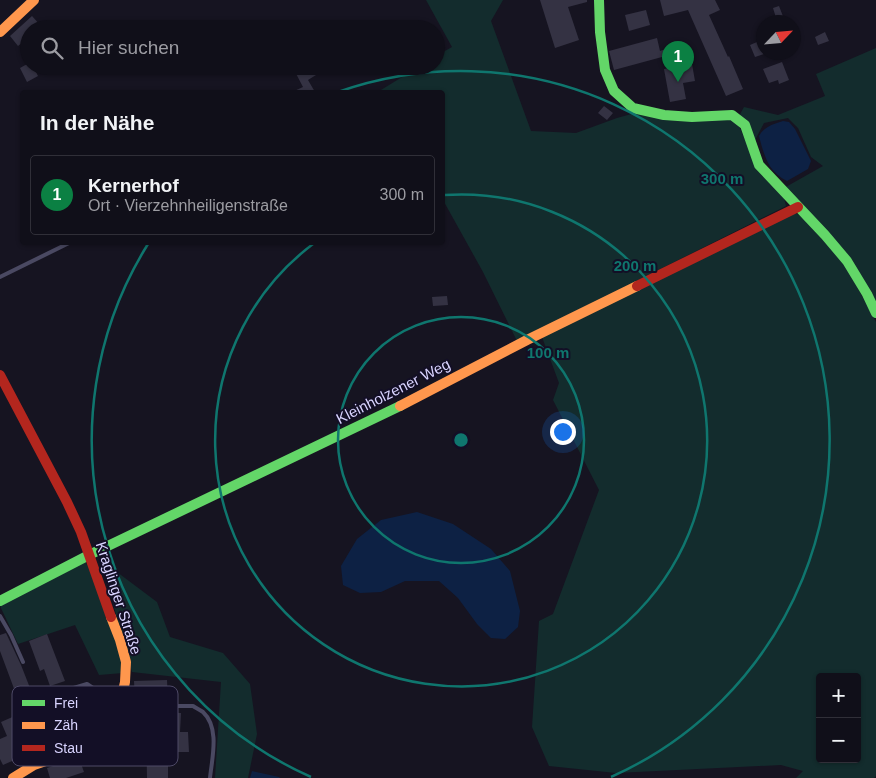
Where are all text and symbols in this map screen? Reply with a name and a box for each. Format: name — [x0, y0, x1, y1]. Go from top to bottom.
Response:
north arrow — [756, 15, 801, 60]
search box — [20, 20, 445, 75]
icon: search — [38, 34, 66, 62]
text: Hier suchen — [78, 37, 179, 58]
pin: 1 — [662, 41, 694, 82]
text: In der Nähe — [40, 111, 154, 134]
text: 300 m — [701, 170, 743, 187]
text: Kernerhof — [88, 175, 179, 196]
text: 1 — [53, 186, 61, 203]
text: 300 m — [380, 186, 424, 203]
text: Ort · Vierzehnheiligenstraße — [88, 197, 288, 214]
text: 200 m — [614, 257, 656, 274]
text: 100 m — [527, 344, 569, 361]
street label: Kleinholzener Weg — [333, 355, 453, 427]
your location — [550, 419, 576, 445]
centre of rings — [452, 431, 470, 449]
street label: Kraglinger Straße — [93, 539, 145, 657]
map controls — [816, 673, 861, 763]
button: + — [816, 673, 861, 718]
legend — [12, 686, 178, 766]
text: Frei — [54, 695, 78, 711]
text: Zäh — [54, 717, 78, 733]
button: − — [816, 718, 861, 763]
text: Stau — [54, 740, 83, 756]

